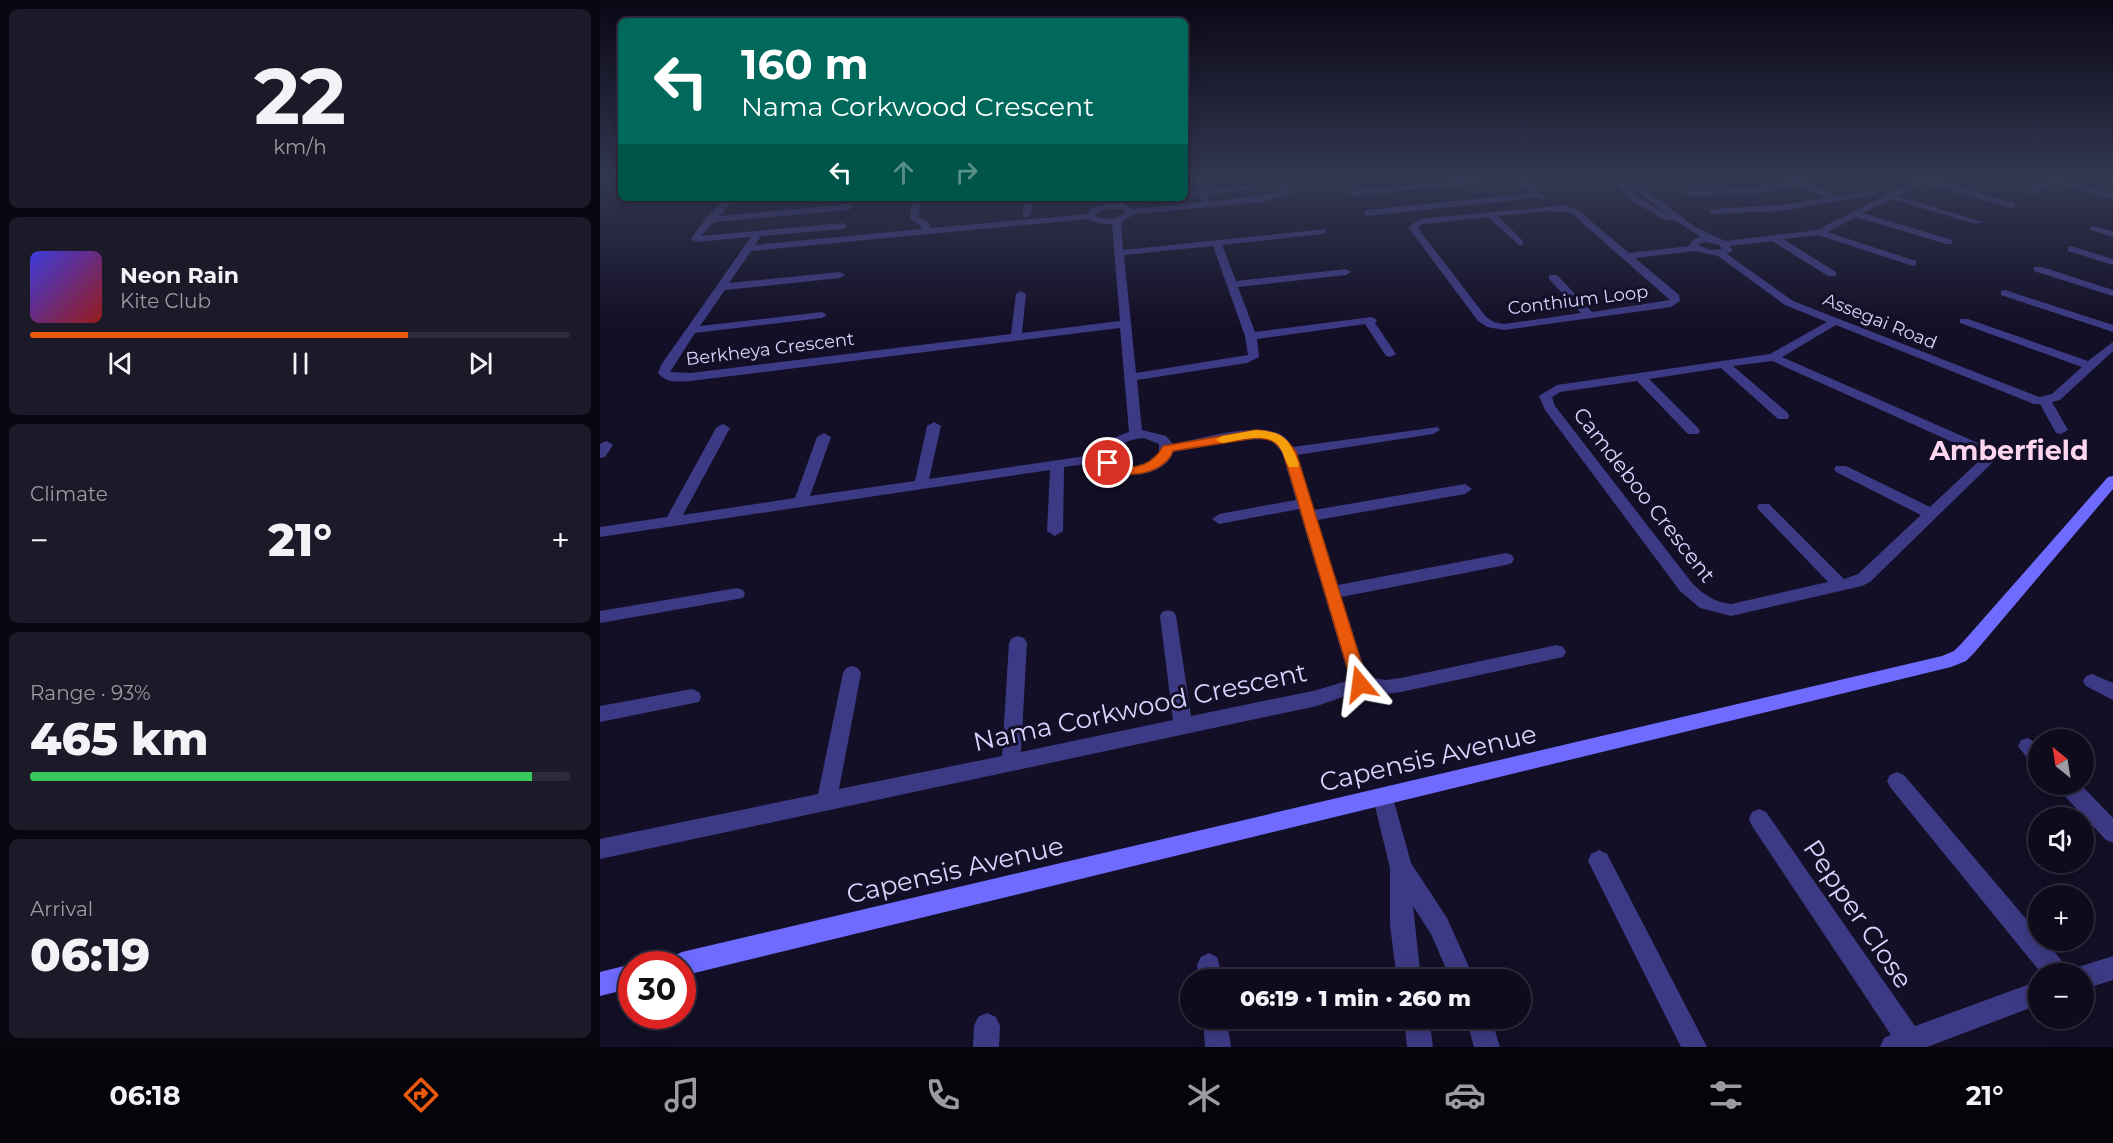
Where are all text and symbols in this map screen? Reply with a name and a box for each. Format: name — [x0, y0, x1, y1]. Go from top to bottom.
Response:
text: 160 m — [741, 38, 869, 90]
icon: left — [642, 42, 720, 120]
text: 22 — [254, 48, 346, 144]
text: Nama Corkwood Crescent — [741, 90, 1094, 123]
text: km/h — [273, 135, 327, 159]
icon: left — [824, 156, 857, 189]
icon: ahead — [887, 156, 920, 189]
icon: right — [950, 156, 983, 189]
text: Neon Rain — [120, 262, 239, 289]
street label: Conthium Loop — [1507, 280, 1649, 320]
street label: Assegai Road — [1820, 288, 1940, 354]
text: Kite Club — [120, 289, 211, 313]
street label: Berkheya Crescent — [684, 328, 856, 370]
icon: previous — [104, 347, 137, 380]
icon: pause — [284, 347, 317, 380]
icon: next — [464, 347, 497, 380]
street label: Camdeboo Crescent — [1568, 402, 1721, 587]
district label: Amberfield — [1928, 434, 2089, 467]
pin — [1082, 437, 1133, 488]
icon: arrive — [1091, 446, 1124, 479]
text: Climate — [30, 482, 108, 506]
text: 21° — [268, 512, 332, 567]
text: − — [30, 520, 49, 560]
text: + — [551, 520, 570, 560]
position arrow — [1328, 652, 1392, 716]
street label: Nama Corkwood Crescent — [970, 656, 1310, 758]
text: Range · 93% — [30, 681, 151, 705]
text: 465 km — [30, 711, 209, 766]
street label: Capensis Avenue — [1316, 717, 1540, 799]
north arrow — [2028, 729, 2094, 795]
map controls — [2028, 729, 2094, 1029]
button: sound — [2028, 807, 2094, 873]
street label: Capensis Avenue — [843, 829, 1067, 911]
street label: Pepper Close — [1797, 834, 1919, 994]
button: + — [2028, 885, 2094, 951]
text: Arrival — [30, 897, 93, 921]
text: 06:19 — [30, 927, 150, 982]
speed limit sign: 30 — [618, 951, 696, 1029]
button: − — [2028, 963, 2094, 1029]
text: 06:19 · 1 min · 260 m — [1240, 985, 1471, 1012]
icon: directions — [400, 1074, 442, 1116]
icon: music — [661, 1074, 703, 1116]
icon: phone — [922, 1074, 964, 1116]
icon: climate — [1183, 1074, 1225, 1116]
icon: car — [1444, 1074, 1486, 1116]
icon: filters — [1705, 1074, 1747, 1116]
text: 06:18 — [110, 1079, 181, 1112]
text: 21° — [1966, 1079, 2003, 1112]

